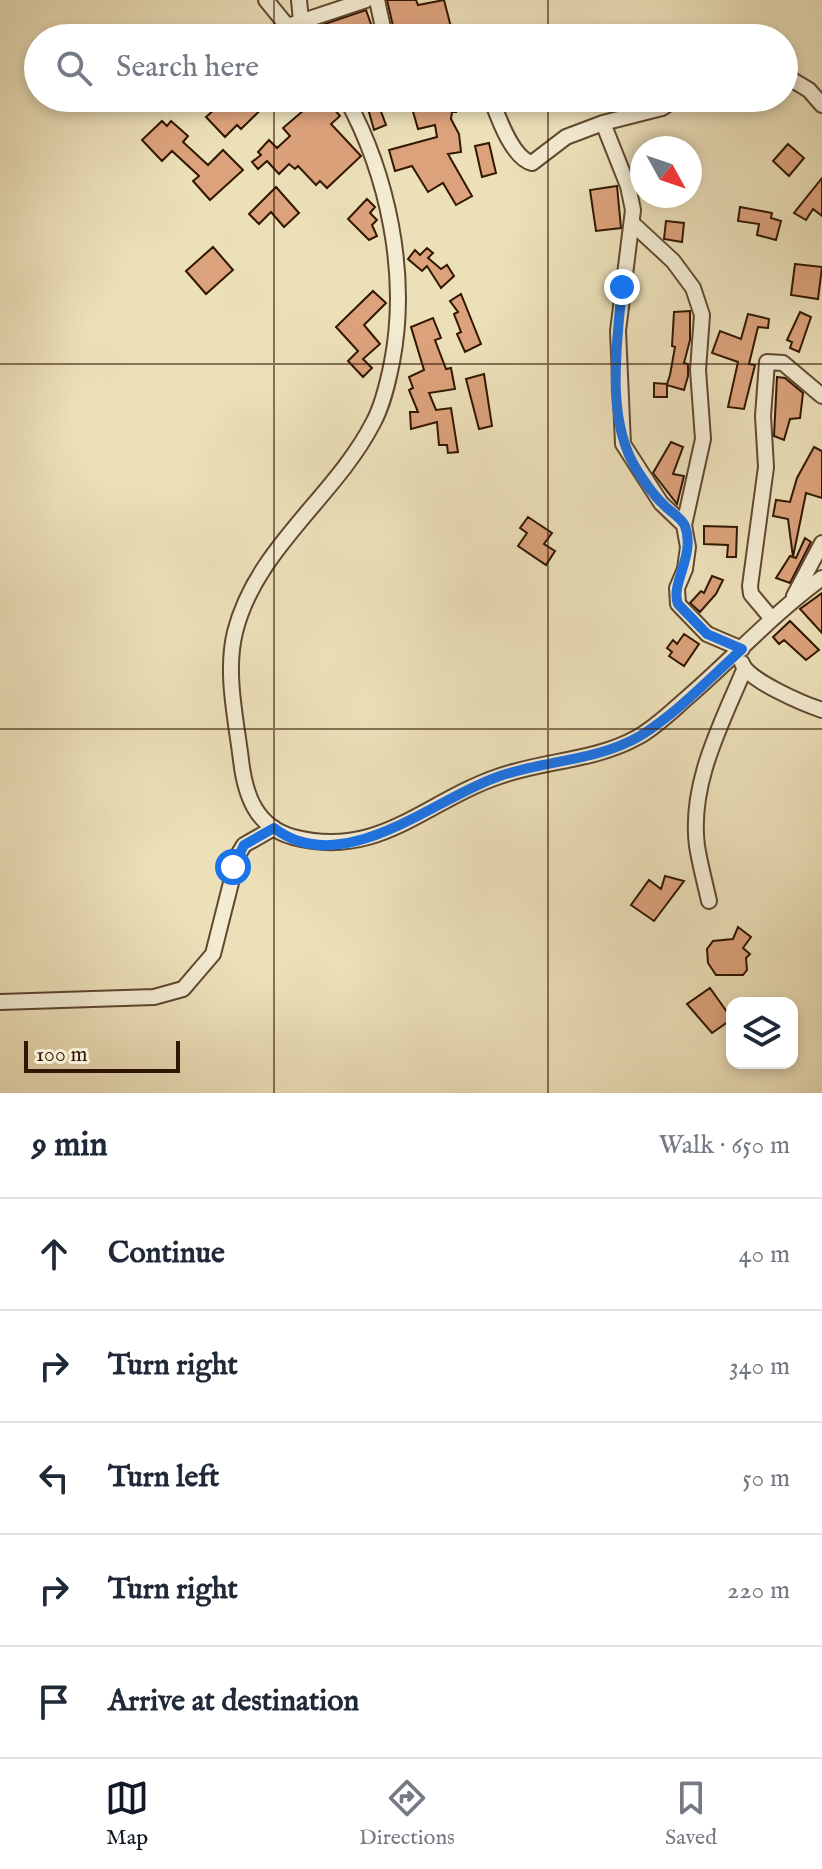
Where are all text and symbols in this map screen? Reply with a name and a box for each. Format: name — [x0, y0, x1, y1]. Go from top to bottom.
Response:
search box — [24, 24, 798, 112]
icon: search — [52, 46, 96, 90]
text: Search here — [116, 49, 259, 87]
north arrow — [630, 136, 702, 208]
route end — [604, 269, 640, 305]
route start — [215, 849, 251, 885]
map controls — [726, 997, 798, 1069]
button: layers — [726, 997, 798, 1069]
scale bar — [24, 1037, 180, 1073]
text: 100 m — [36, 1041, 88, 1069]
text: 9 min — [32, 1124, 108, 1167]
text: Walk · 650 m — [659, 1129, 790, 1162]
icon: ahead — [32, 1232, 76, 1276]
text: Continue — [108, 1235, 225, 1273]
text: 40 m — [739, 1238, 790, 1271]
icon: right — [32, 1344, 76, 1388]
text: Turn right — [108, 1347, 238, 1385]
text: 340 m — [729, 1350, 790, 1383]
icon: left — [32, 1456, 76, 1500]
text: Turn left — [108, 1459, 219, 1497]
text: 50 m — [742, 1462, 790, 1495]
icon: right — [32, 1568, 76, 1612]
text: Turn right — [108, 1571, 238, 1609]
text: 220 m — [727, 1574, 790, 1607]
icon: arrive — [32, 1680, 76, 1724]
text: Arrive at destination — [108, 1683, 359, 1721]
tab: Map — [105, 1776, 149, 1852]
tab: Directions — [359, 1776, 455, 1852]
tab: Saved — [665, 1776, 717, 1852]

